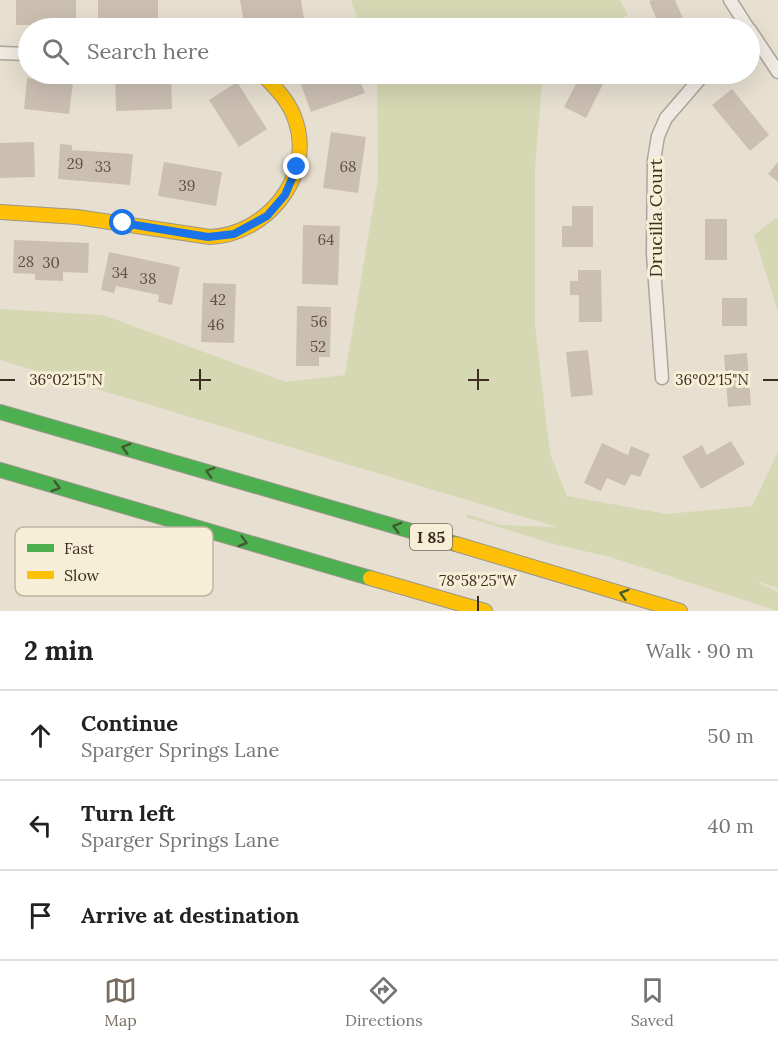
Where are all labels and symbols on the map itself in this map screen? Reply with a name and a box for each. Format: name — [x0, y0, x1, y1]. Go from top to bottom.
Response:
route end — [283, 153, 309, 179]
house number: 29 — [67, 154, 83, 173]
house number: 33 — [95, 157, 111, 176]
house number: 68 — [339, 157, 357, 176]
street label: Drucilla Court — [644, 158, 667, 278]
house number: 39 — [178, 176, 196, 195]
route start — [109, 209, 135, 235]
house number: 64 — [318, 230, 334, 249]
house number: 28 — [18, 252, 34, 271]
house number: 30 — [42, 253, 60, 272]
house number: 34 — [112, 263, 128, 282]
house number: 38 — [140, 269, 156, 288]
house number: 42 — [210, 290, 226, 309]
house number: 56 — [311, 312, 327, 331]
house number: 46 — [208, 315, 224, 334]
house number: 52 — [310, 337, 326, 356]
text: 36°02'15"N — [29, 370, 103, 389]
text: 36°02'15"N — [675, 370, 749, 389]
one-way arrow — [121, 443, 132, 455]
one-way arrow — [205, 467, 216, 479]
one-way arrow — [50, 480, 61, 492]
one-way arrow — [392, 522, 403, 534]
road number: I 85 — [410, 524, 452, 550]
legend — [15, 527, 213, 596]
one-way arrow — [238, 534, 248, 547]
text: Fast — [64, 538, 95, 558]
text: Slow — [64, 565, 100, 585]
text: 78°58'25"W — [439, 571, 518, 590]
one-way arrow — [619, 589, 630, 601]

